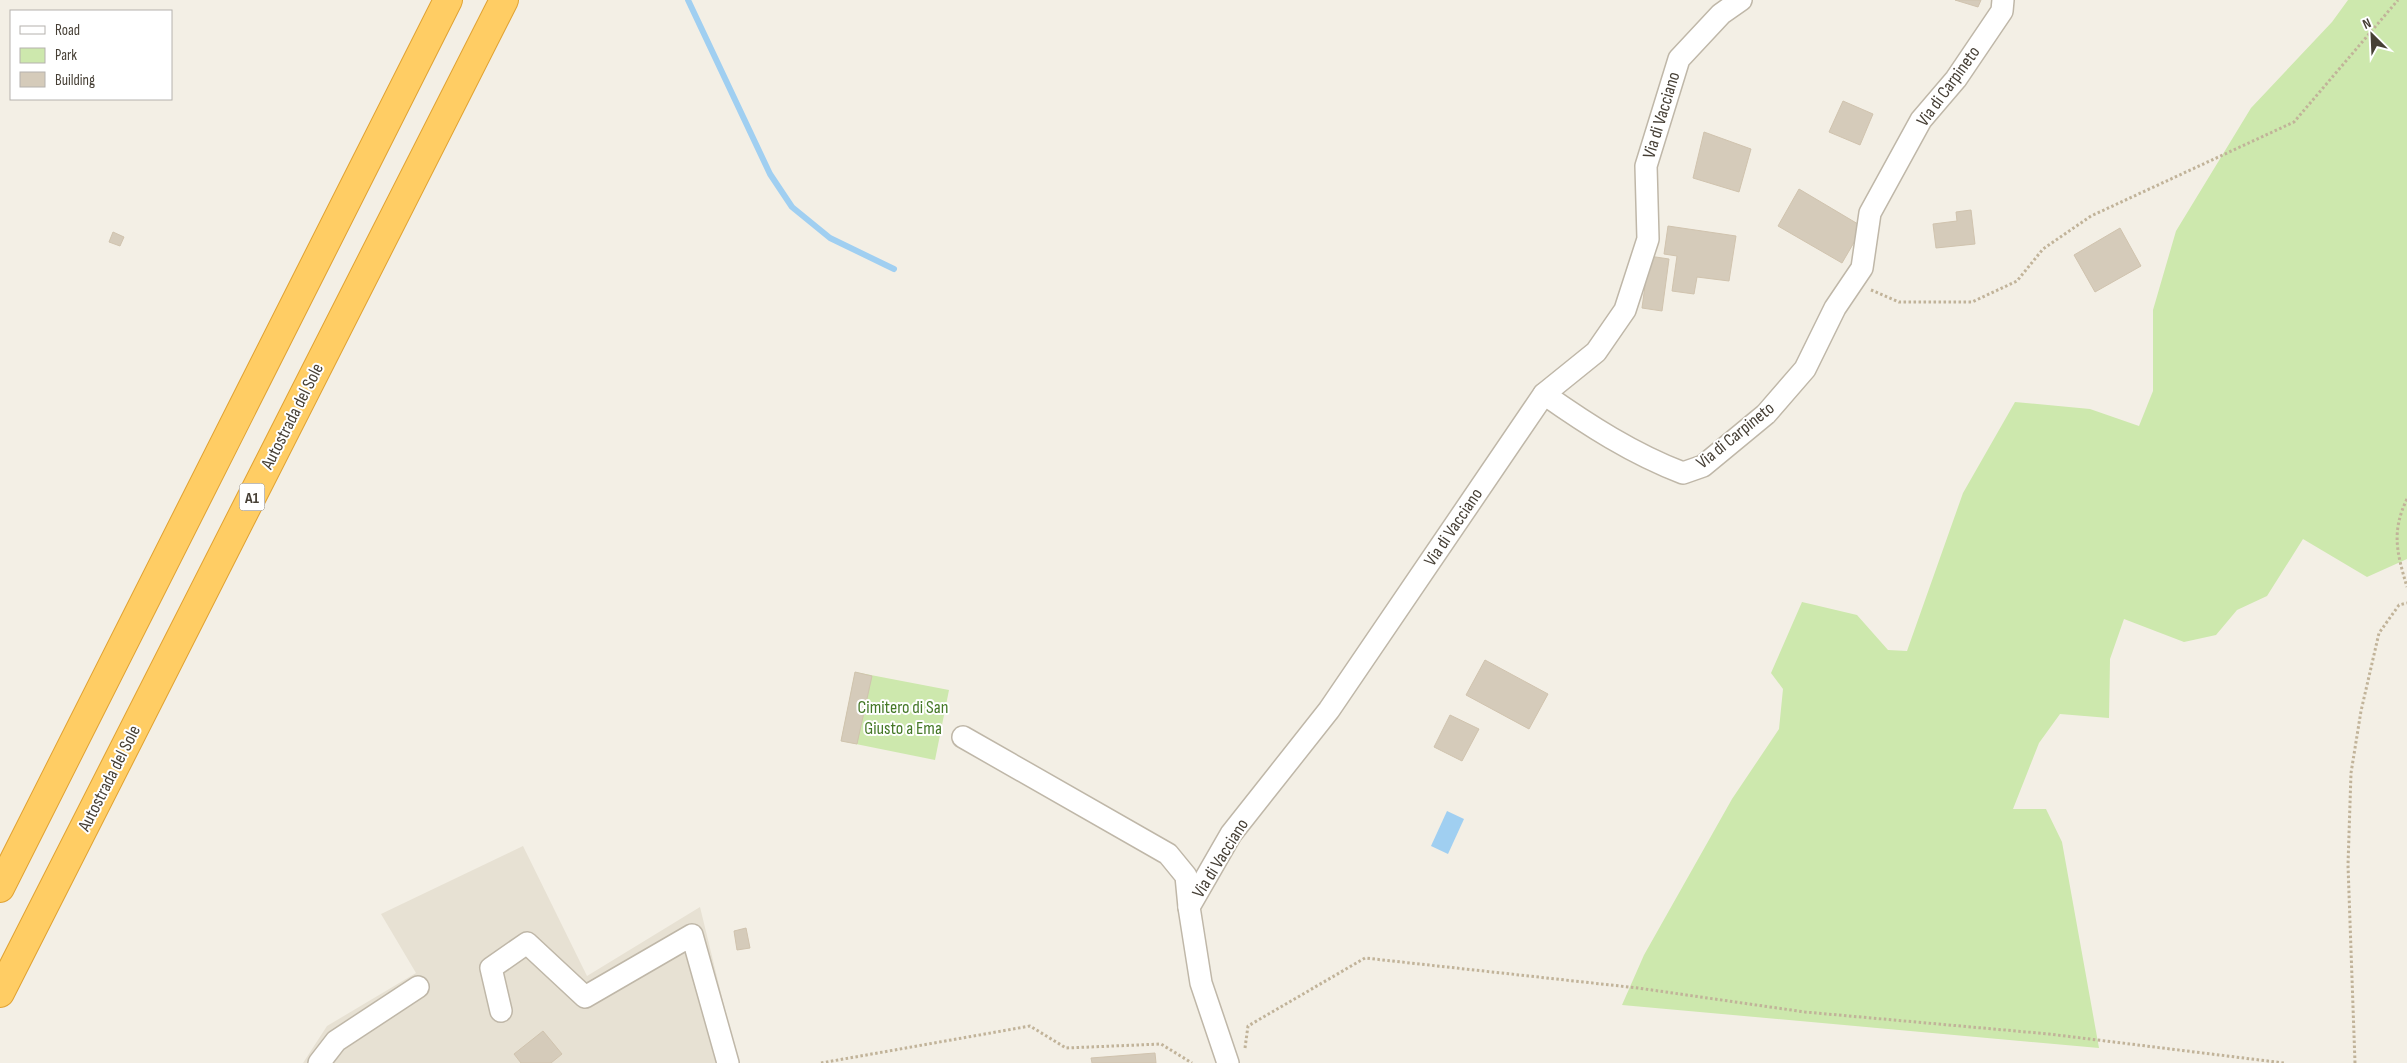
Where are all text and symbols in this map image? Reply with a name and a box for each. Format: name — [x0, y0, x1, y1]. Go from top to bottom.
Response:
legend — [10, 10, 172, 100]
north arrow — [2347, 10, 2397, 60]
text: N — [2360, 14, 2374, 33]
text: Road — [55, 21, 80, 40]
street label: Via di Carpineto — [1912, 42, 1985, 130]
text: Park — [55, 46, 77, 65]
street label: Via di Vacciano — [1638, 69, 1685, 161]
text: Building — [55, 71, 95, 90]
street label: Autostrada del Sole — [256, 360, 328, 473]
street label: Via di Carpineto — [1692, 398, 1778, 473]
road number: A1 — [240, 484, 264, 511]
street label: Via di Vacciano — [1420, 484, 1487, 570]
park label: Cimitero di San Giusto a Ema — [858, 697, 948, 739]
street label: Autostrada del Sole — [73, 722, 145, 835]
street label: Via di Vacciano — [1188, 815, 1253, 902]

